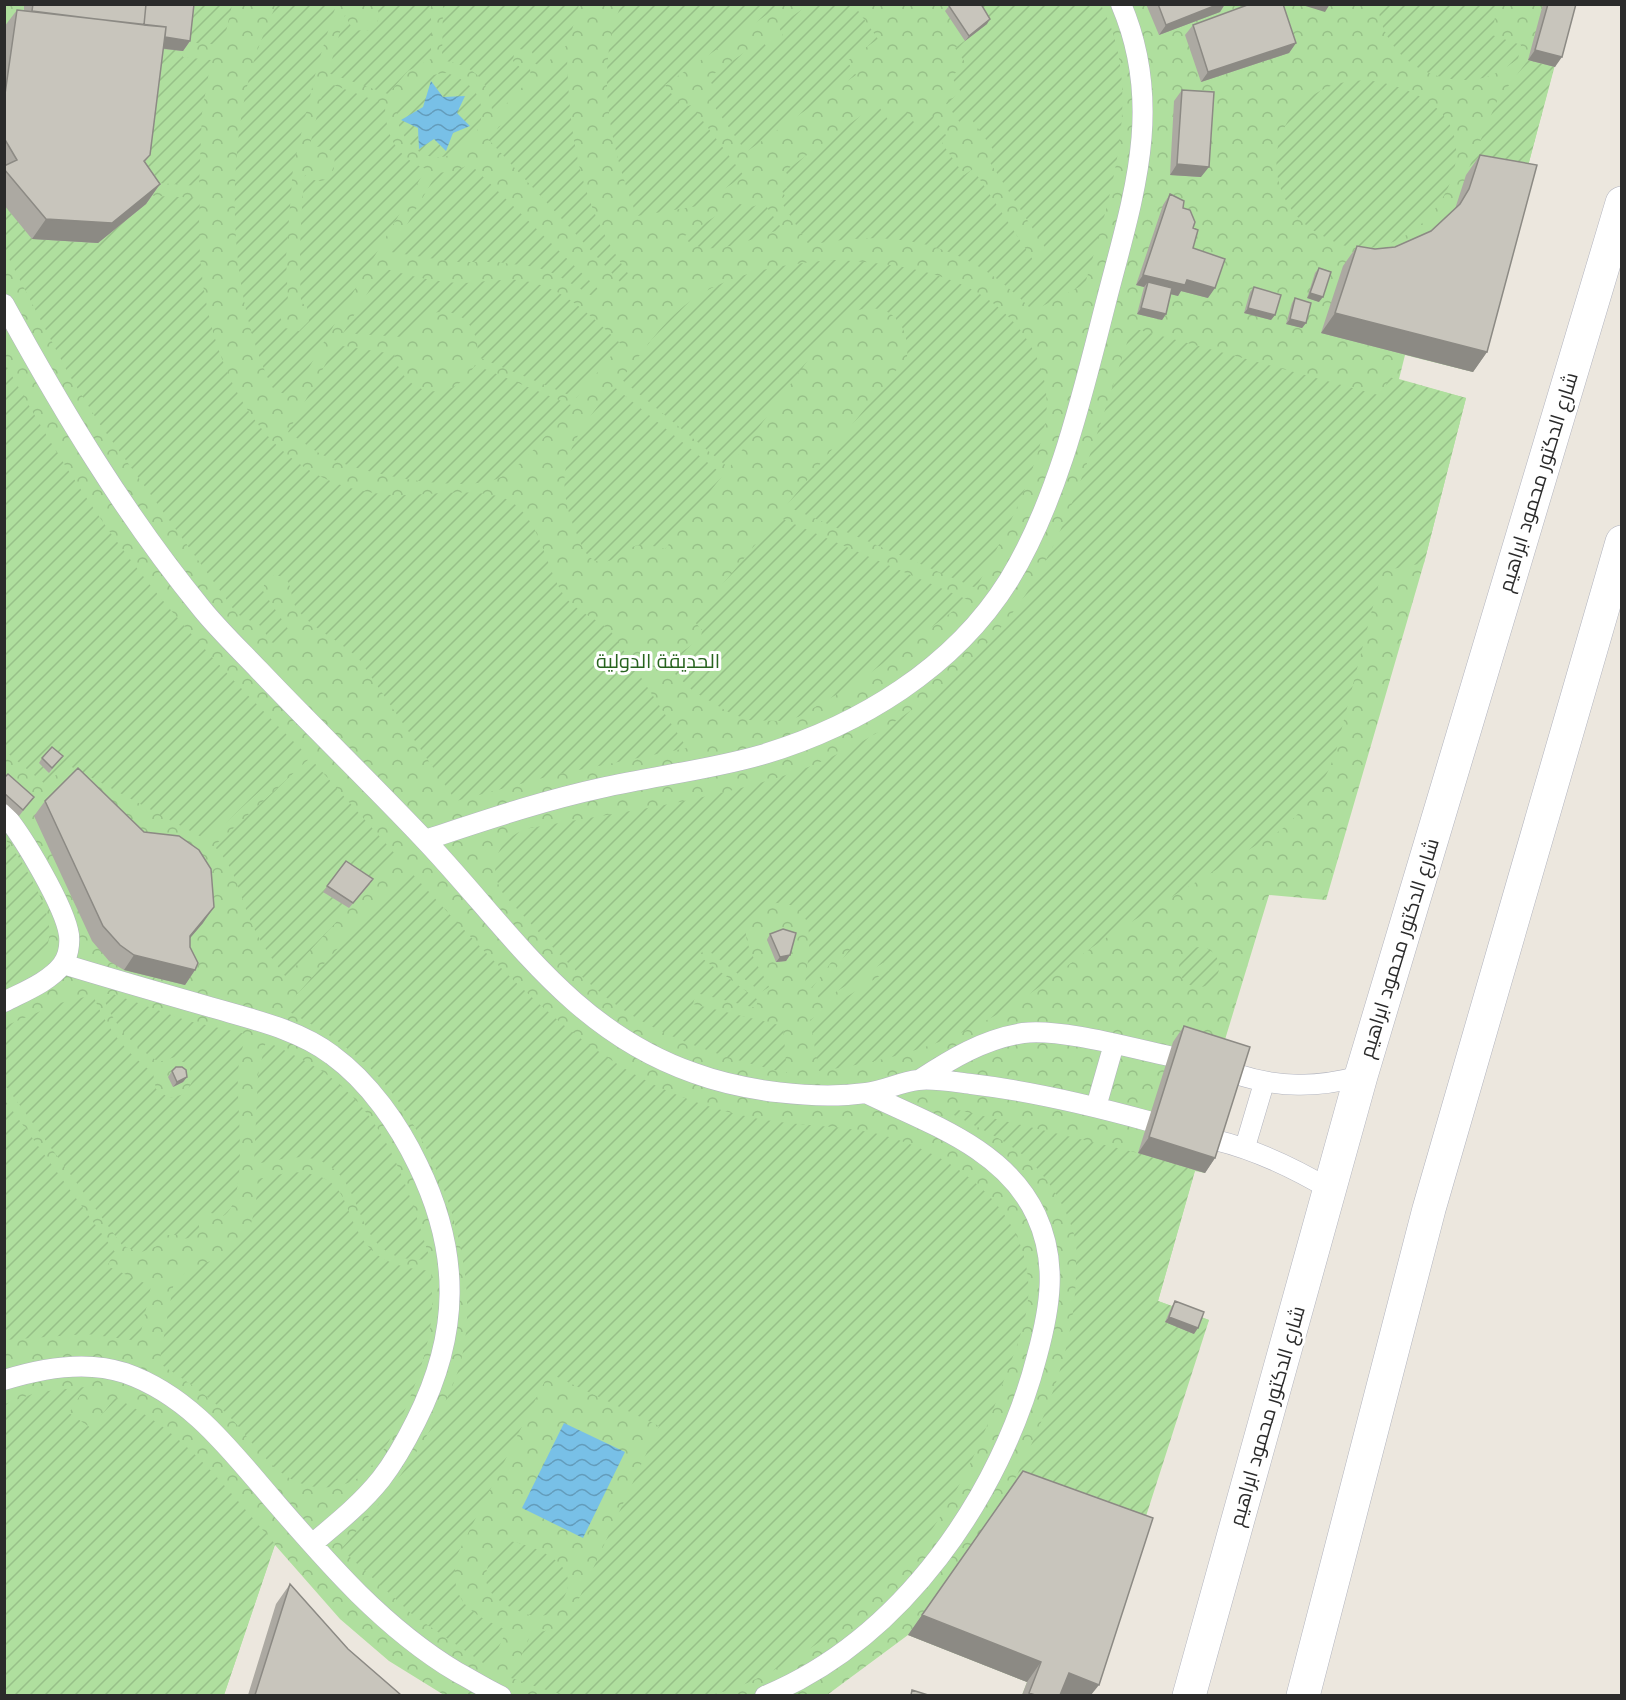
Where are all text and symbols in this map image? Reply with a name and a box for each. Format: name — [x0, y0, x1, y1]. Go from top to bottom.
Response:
street label: شارع الدكتور محمود ابراهيم — [1493, 369, 1585, 595]
park label: الحديقة الدولية — [596, 649, 720, 673]
street label: شارع الدكتور محمود ابراهيم — [1354, 835, 1446, 1061]
street label: شارع الدكتور محمود ابراهيم — [1224, 1303, 1312, 1530]

